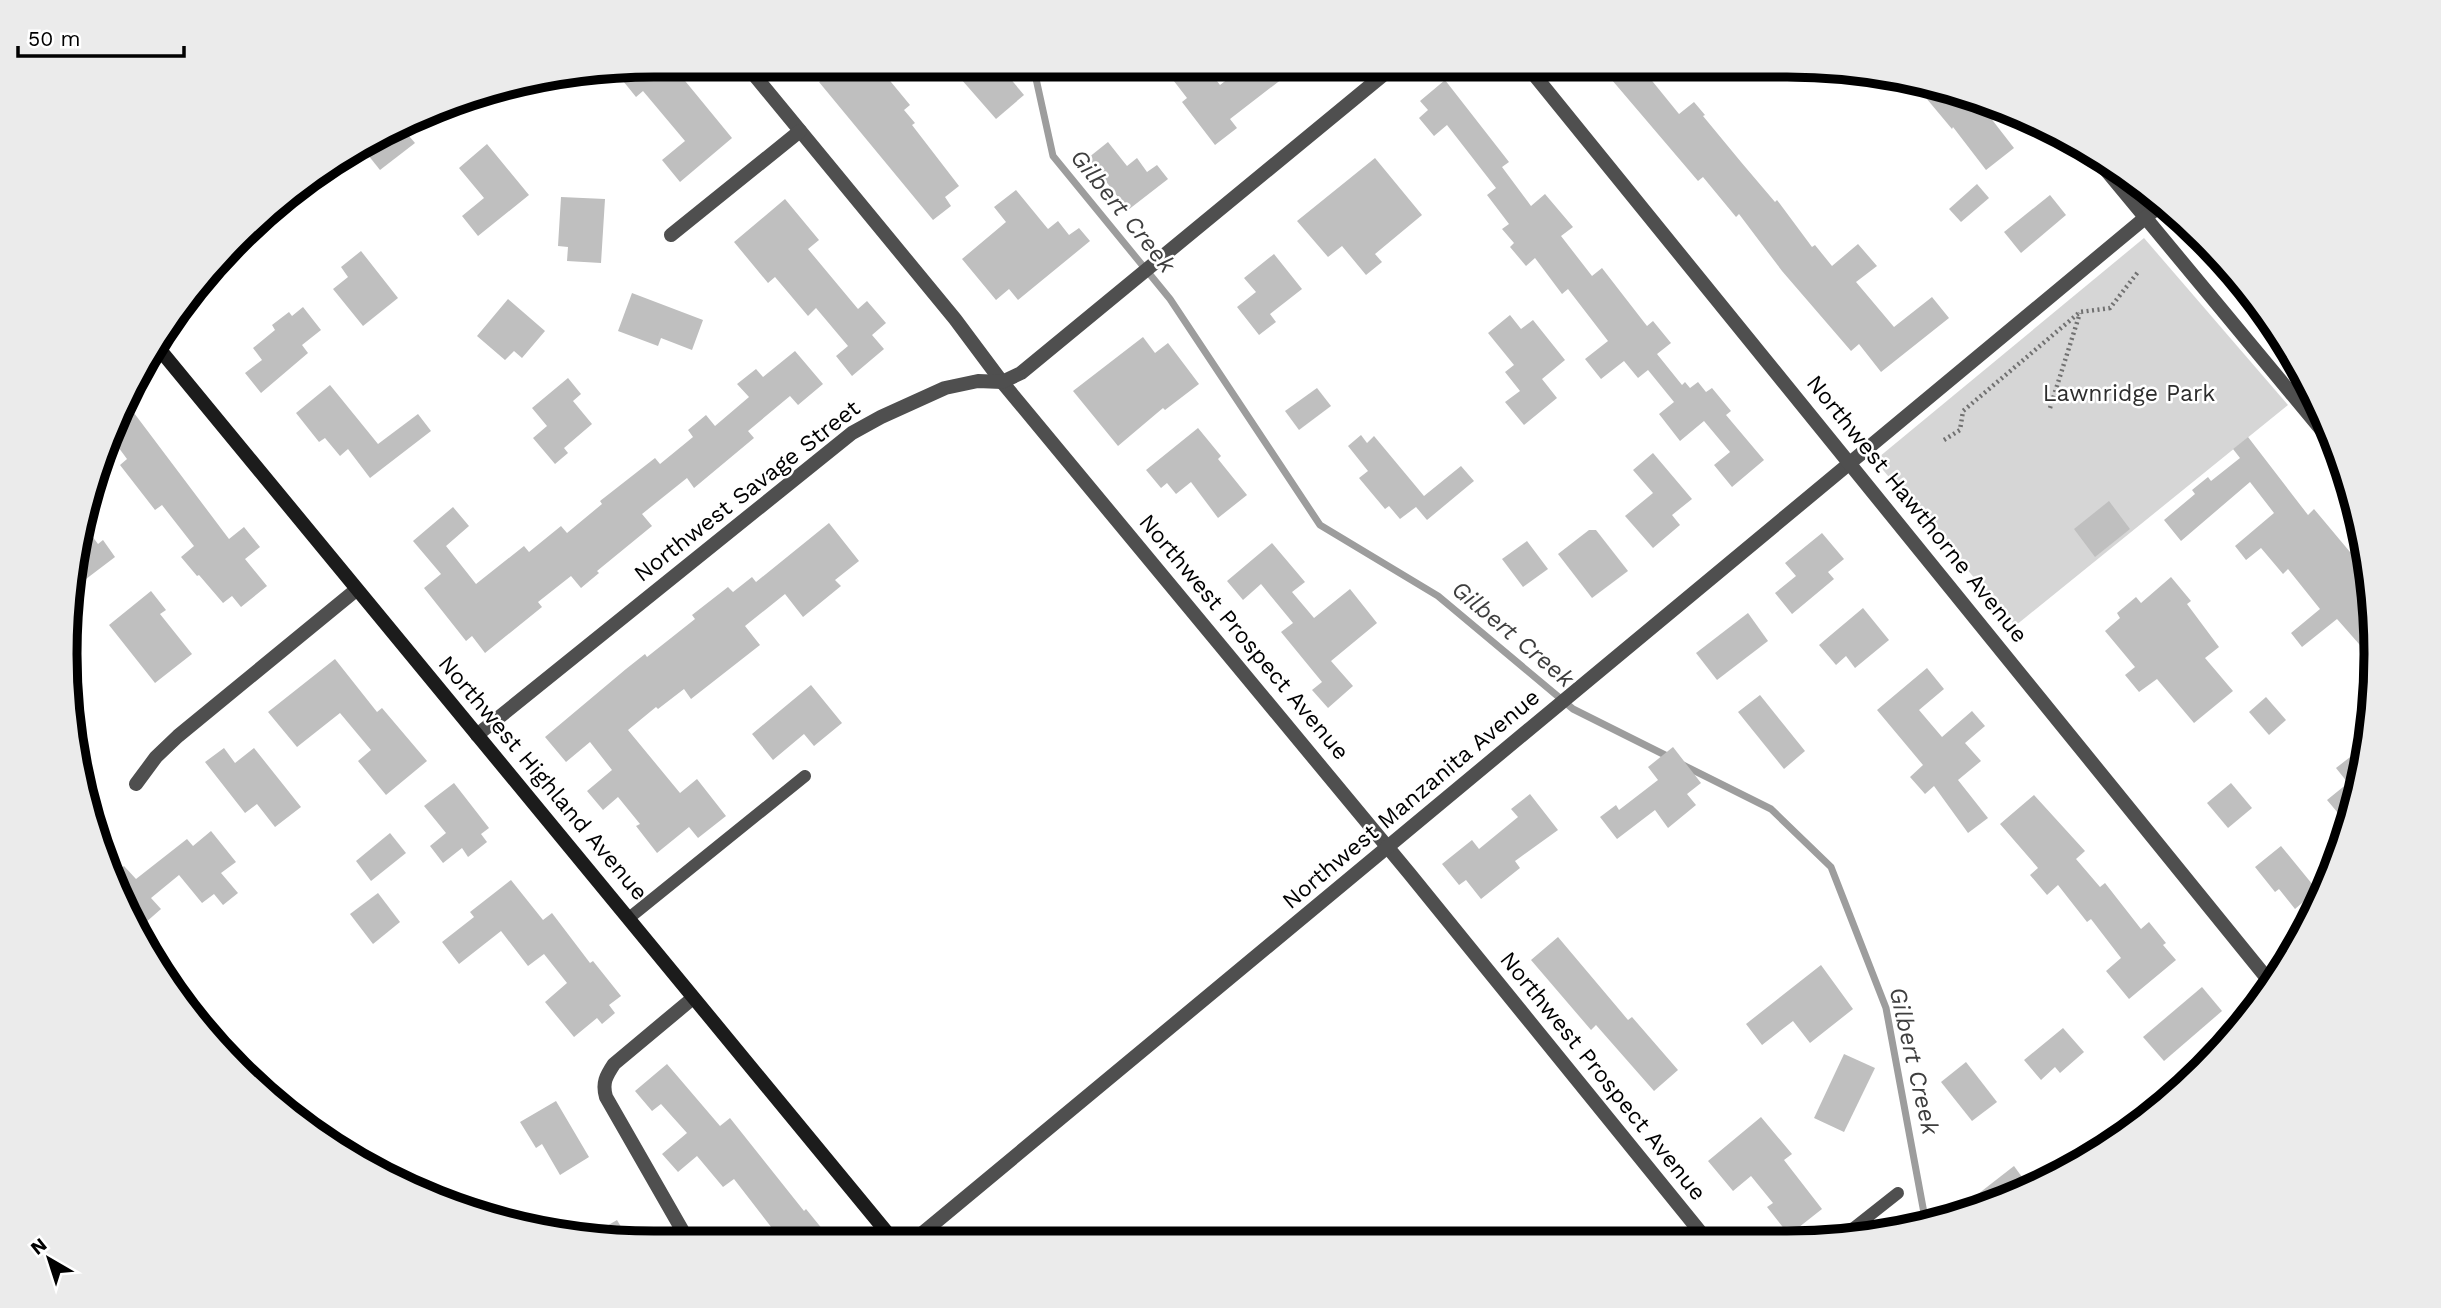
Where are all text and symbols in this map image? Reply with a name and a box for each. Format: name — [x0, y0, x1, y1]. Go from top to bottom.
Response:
scale bar — [18, 14, 184, 58]
text: 50 m — [28, 26, 80, 51]
water label: Gilbert Creek — [1065, 144, 1182, 279]
street label: Northwest Hawthorne Avenue — [1801, 370, 2033, 648]
park label: Lawnridge Park — [2043, 380, 2215, 407]
street label: Northwest Savage Street — [629, 394, 866, 588]
street label: Northwest Prospect Avenue — [1133, 509, 1355, 765]
water label: Gilbert Creek — [1446, 575, 1580, 694]
street label: Northwest Highland Avenue — [433, 650, 653, 906]
street label: Northwest Manzanita Avenue — [1277, 683, 1545, 915]
street label: Northwest Prospect Avenue — [1494, 946, 1712, 1206]
water label: Gilbert Creek — [1883, 984, 1945, 1138]
north arrow — [14, 1224, 84, 1294]
text: N — [26, 1233, 51, 1260]

